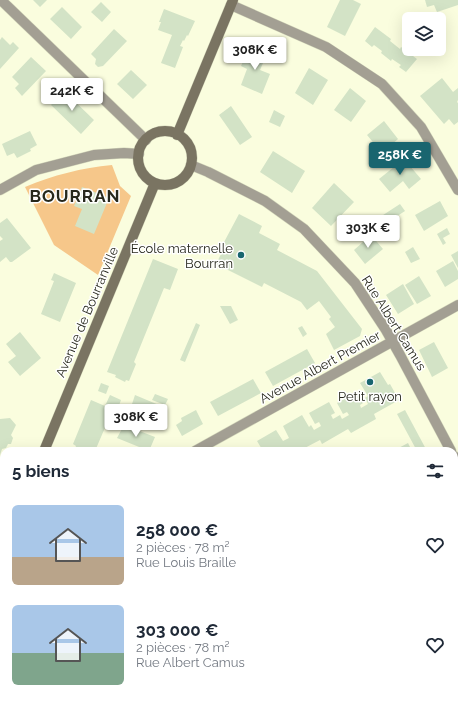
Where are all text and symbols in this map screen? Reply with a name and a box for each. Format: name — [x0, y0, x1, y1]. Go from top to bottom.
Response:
map controls — [402, 12, 446, 56]
button: layers — [402, 12, 446, 56]
pin: 308K € — [222, 37, 288, 71]
text: 308K € — [232, 42, 278, 57]
pin: 242K € — [39, 78, 105, 112]
text: 242K € — [50, 83, 94, 98]
pin: 258K € — [367, 142, 433, 176]
text: 258K € — [378, 147, 422, 162]
district label: BOURRAN — [29, 186, 121, 206]
pin: 303K € — [335, 215, 401, 249]
text: 303K € — [346, 220, 390, 235]
place label: École maternelle Bourran — [131, 241, 233, 271]
street label: Avenue de Bourranville — [53, 244, 121, 379]
marker: École maternelle Bourran — [236, 250, 246, 260]
street label: Rue Albert Camus — [359, 273, 429, 373]
street label: Avenue Albert Premier — [257, 327, 383, 406]
marker: Petit rayon — [365, 377, 375, 387]
place label: Petit rayon — [338, 389, 402, 404]
pin: 308K € — [103, 404, 169, 438]
text: 308K € — [113, 409, 159, 424]
icon: filters — [424, 460, 446, 482]
text: 5 biens — [12, 461, 69, 481]
text: 258 000 € — [136, 520, 218, 540]
icon: home — [44, 521, 92, 569]
icon: heart — [424, 534, 446, 556]
text: 2 pièces · 78 m² — [136, 540, 230, 555]
text: Rue Louis Braille — [136, 555, 236, 570]
text: 303 000 € — [136, 620, 218, 640]
icon: home — [44, 621, 92, 669]
icon: heart — [424, 634, 446, 656]
text: 2 pièces · 78 m² — [136, 640, 230, 655]
text: Rue Albert Camus — [136, 655, 245, 670]

